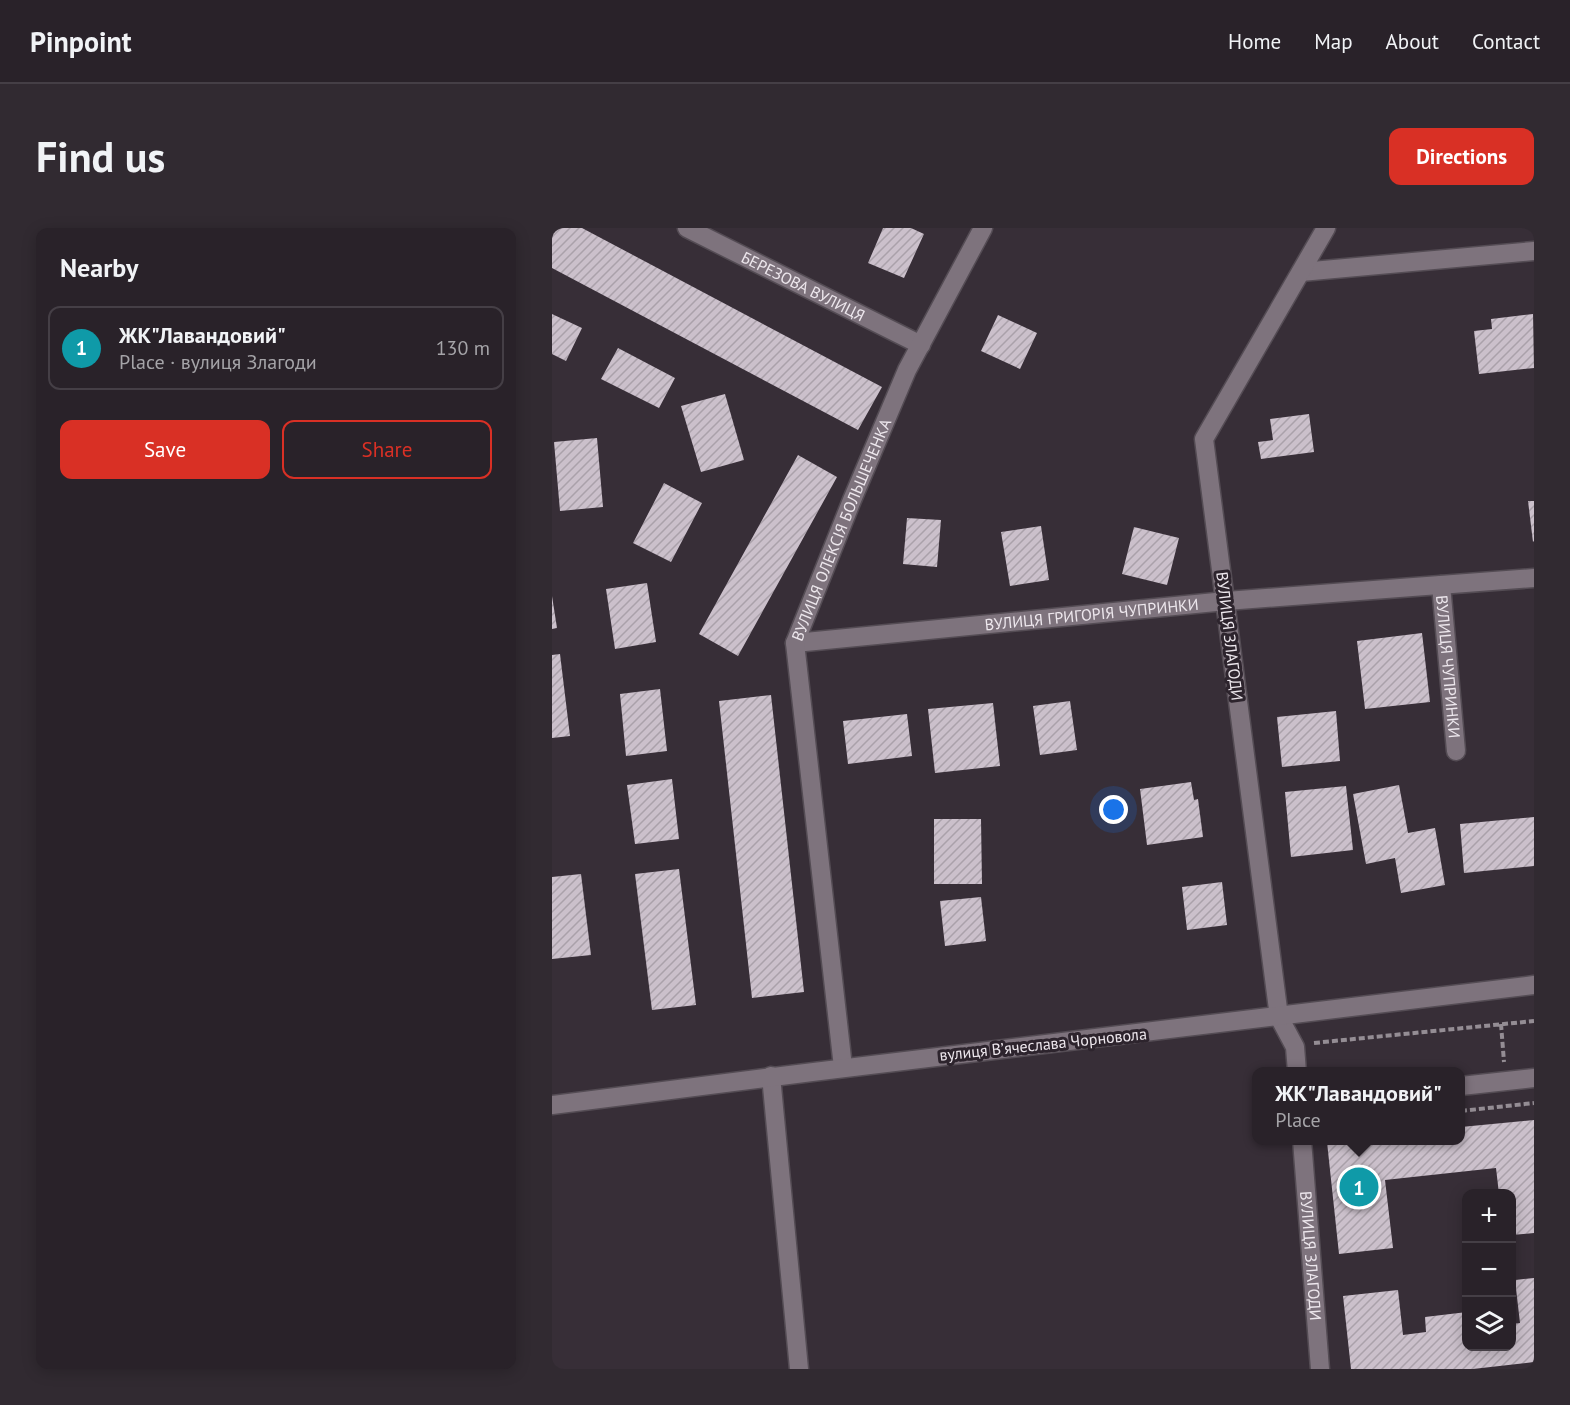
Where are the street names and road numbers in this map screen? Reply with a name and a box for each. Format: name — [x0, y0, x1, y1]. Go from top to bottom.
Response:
street label: БЕРЕЗОВА ВУЛИЦЯ — [738, 247, 868, 325]
street label: ВУЛИЦЯ ОЛЕКСІЯ БОЛЬШЕЧЕНКА — [787, 415, 896, 644]
street label: ВУЛИЦЯ ЗЛАГОДИ — [1212, 570, 1248, 702]
street label: ВУЛИЦЯ ГРИГОРІЯ ЧУПРИНКИ — [984, 594, 1200, 634]
street label: ВУЛИЦЯ ЧУПРИНКИ — [1432, 594, 1465, 739]
street label: вулиця Вʼячеслава Чорновола — [938, 1023, 1148, 1065]
street label: ВУЛИЦЯ ЗЛАГОДИ — [1296, 1190, 1326, 1321]

